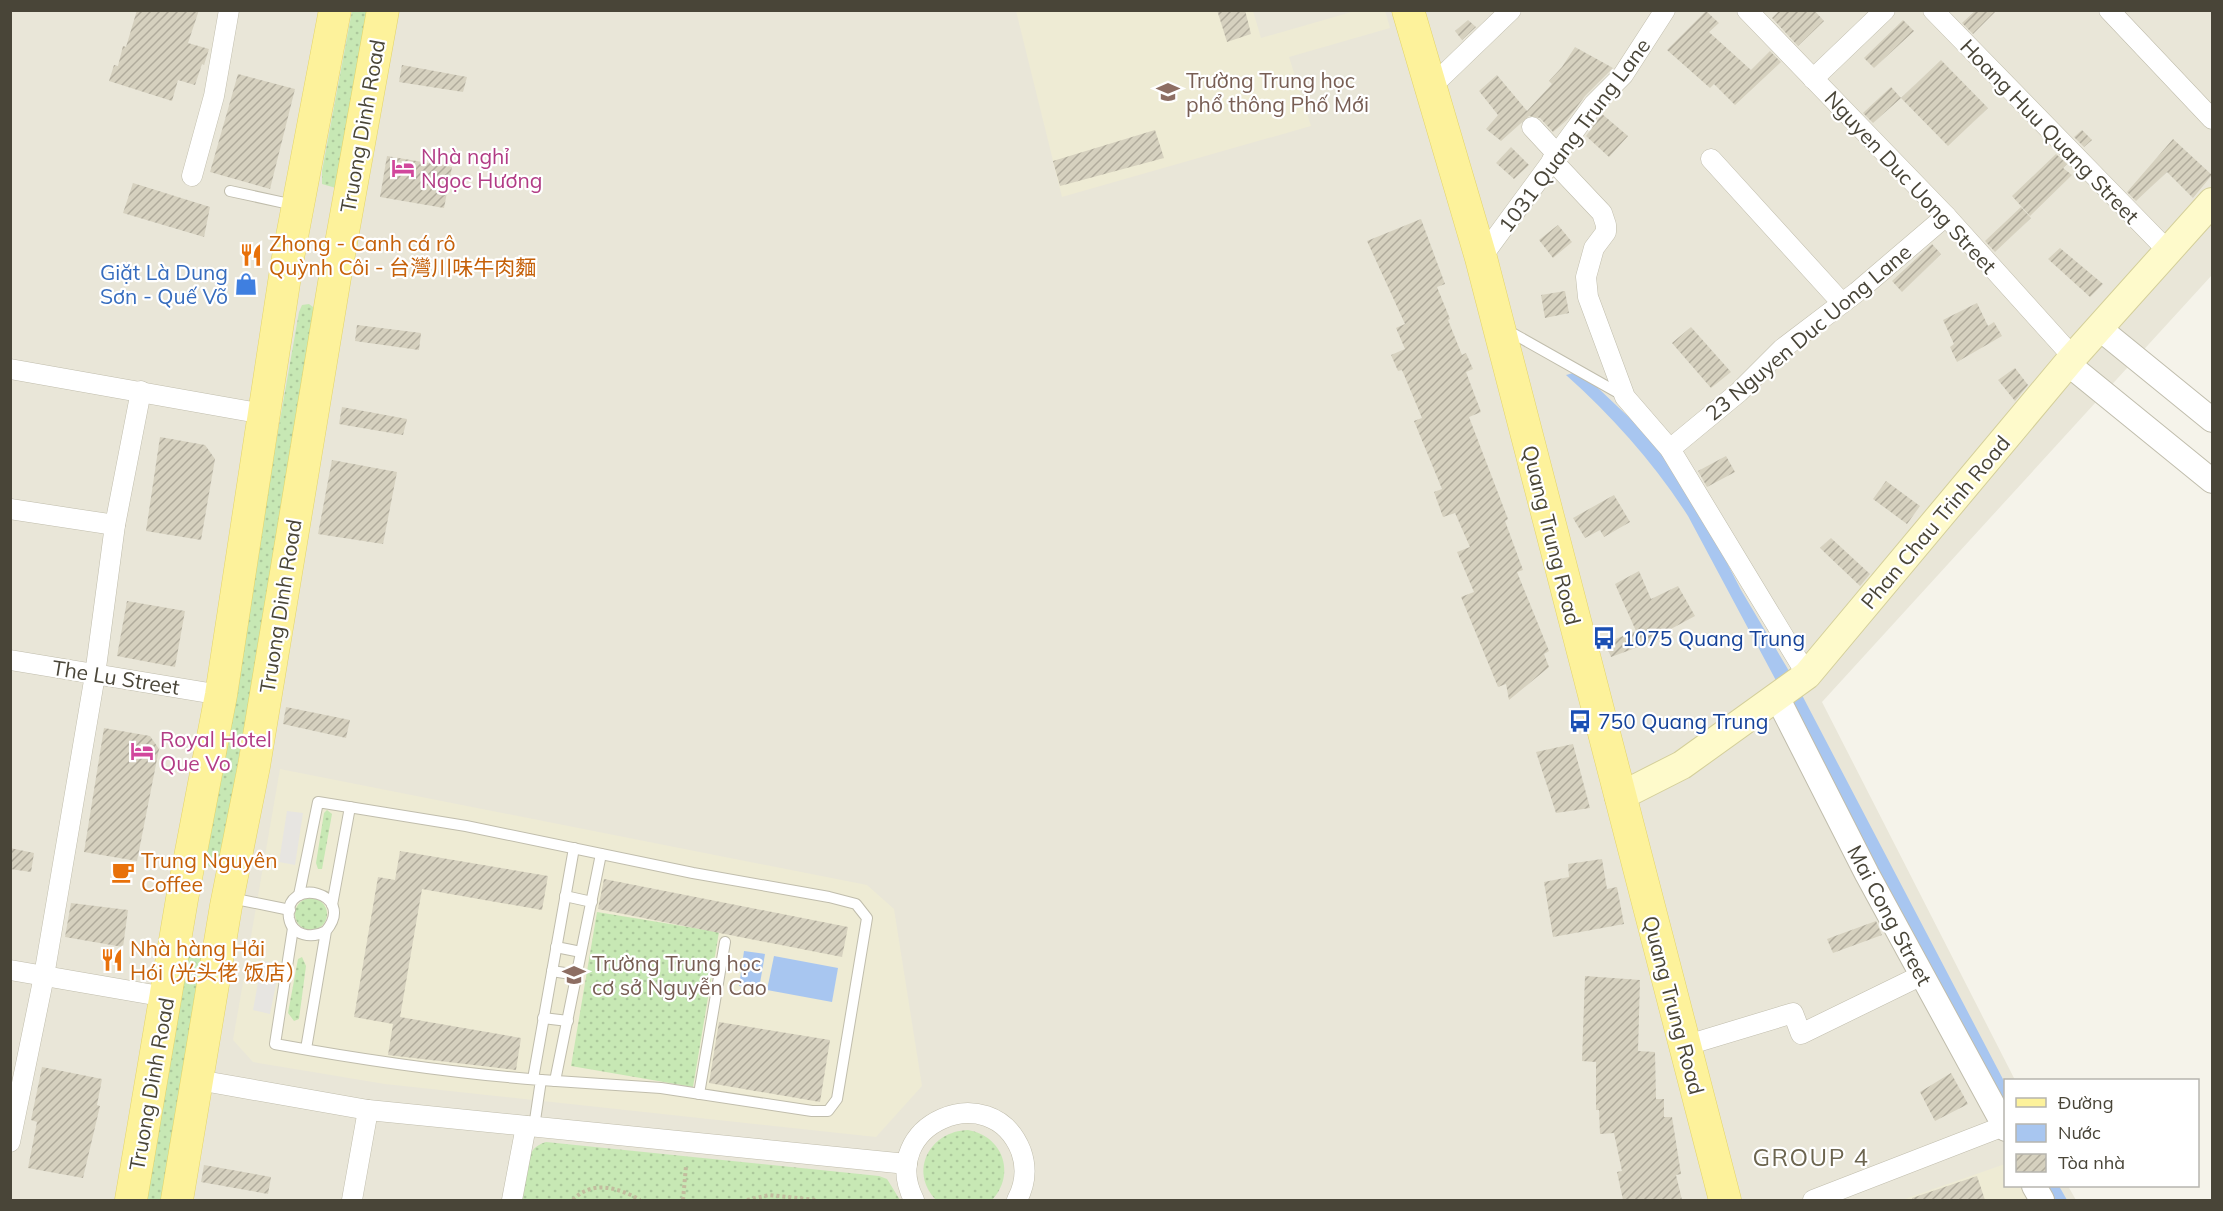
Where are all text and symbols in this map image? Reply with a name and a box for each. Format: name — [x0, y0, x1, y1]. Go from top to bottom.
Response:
street label: 1031 Quang Trung Lane — [1493, 33, 1655, 237]
street label: Hoang Huu Quang Street — [1955, 33, 2145, 229]
street label: Truong Dinh Road — [334, 37, 390, 215]
place label: Trường Trung học phổ thông Phố Mới — [1186, 67, 1369, 117]
school or university icon: Trường Trung học phổ thông Phố Mới — [1155, 79, 1181, 105]
street label: Nguyen Duc Uong Street — [1820, 85, 2002, 279]
place label: Nhà nghỉ Ngọc Hương — [421, 143, 542, 193]
hotel icon: Nhà nghỉ Ngọc Hương — [390, 155, 416, 181]
place label: Zhong - Canh cá rô Quỳnh Côi - 台灣川味牛肉麵 — [269, 230, 536, 280]
street label: 23 Nguyen Duc Uong Lane — [1700, 238, 1916, 426]
restaurant icon: Zhong - Canh cá rô Quỳnh Côi - 台灣川味牛肉麵 — [238, 242, 264, 268]
place label: Giặt Là Dung Sơn - Quế Võ — [100, 259, 228, 309]
shop icon: Giặt Là Dung Sơn - Quế Võ — [233, 271, 259, 297]
street label: Phan Chau Trinh Road — [1855, 430, 2015, 614]
street label: Quang Trung Road — [1517, 443, 1587, 627]
street label: Truong Dinh Road — [253, 517, 307, 695]
bus stop icon: 1075 Quang Trung — [1591, 625, 1617, 651]
place label: 1075 Quang Trung — [1622, 625, 1805, 651]
street label: The Lu Street — [50, 654, 182, 700]
bus stop icon: 750 Quang Trung — [1567, 708, 1593, 734]
place label: 750 Quang Trung — [1598, 708, 1768, 734]
place label: Royal Hotel Que Vo — [160, 726, 272, 776]
hotel icon: Royal Hotel Que Vo — [129, 738, 155, 764]
street label: Mai Cong Street — [1842, 840, 1938, 990]
place label: Trung Nguyên Coffee — [141, 847, 277, 897]
cafe icon: Trung Nguyên Coffee — [110, 859, 136, 885]
street label: Quang Trung Road — [1638, 913, 1710, 1097]
place label: Nhà hàng Hải Hói (光头佬 饭店） — [130, 935, 307, 985]
restaurant icon: Nhà hàng Hải Hói (光头佬 饭店） — [99, 947, 125, 973]
place label: Trường Trung học cơ sở Nguyễn Cao — [592, 950, 767, 1000]
school or university icon: Trường Trung học cơ sở Nguyễn Cao — [561, 962, 587, 988]
street label: Truong Dinh Road — [123, 995, 179, 1173]
legend — [2004, 1079, 2199, 1187]
text: Đường — [2058, 1091, 2114, 1114]
text: Nước — [2058, 1121, 2101, 1144]
district label: GROUP 4 — [1753, 1142, 1869, 1172]
text: Tòa nhà — [2058, 1151, 2125, 1174]

